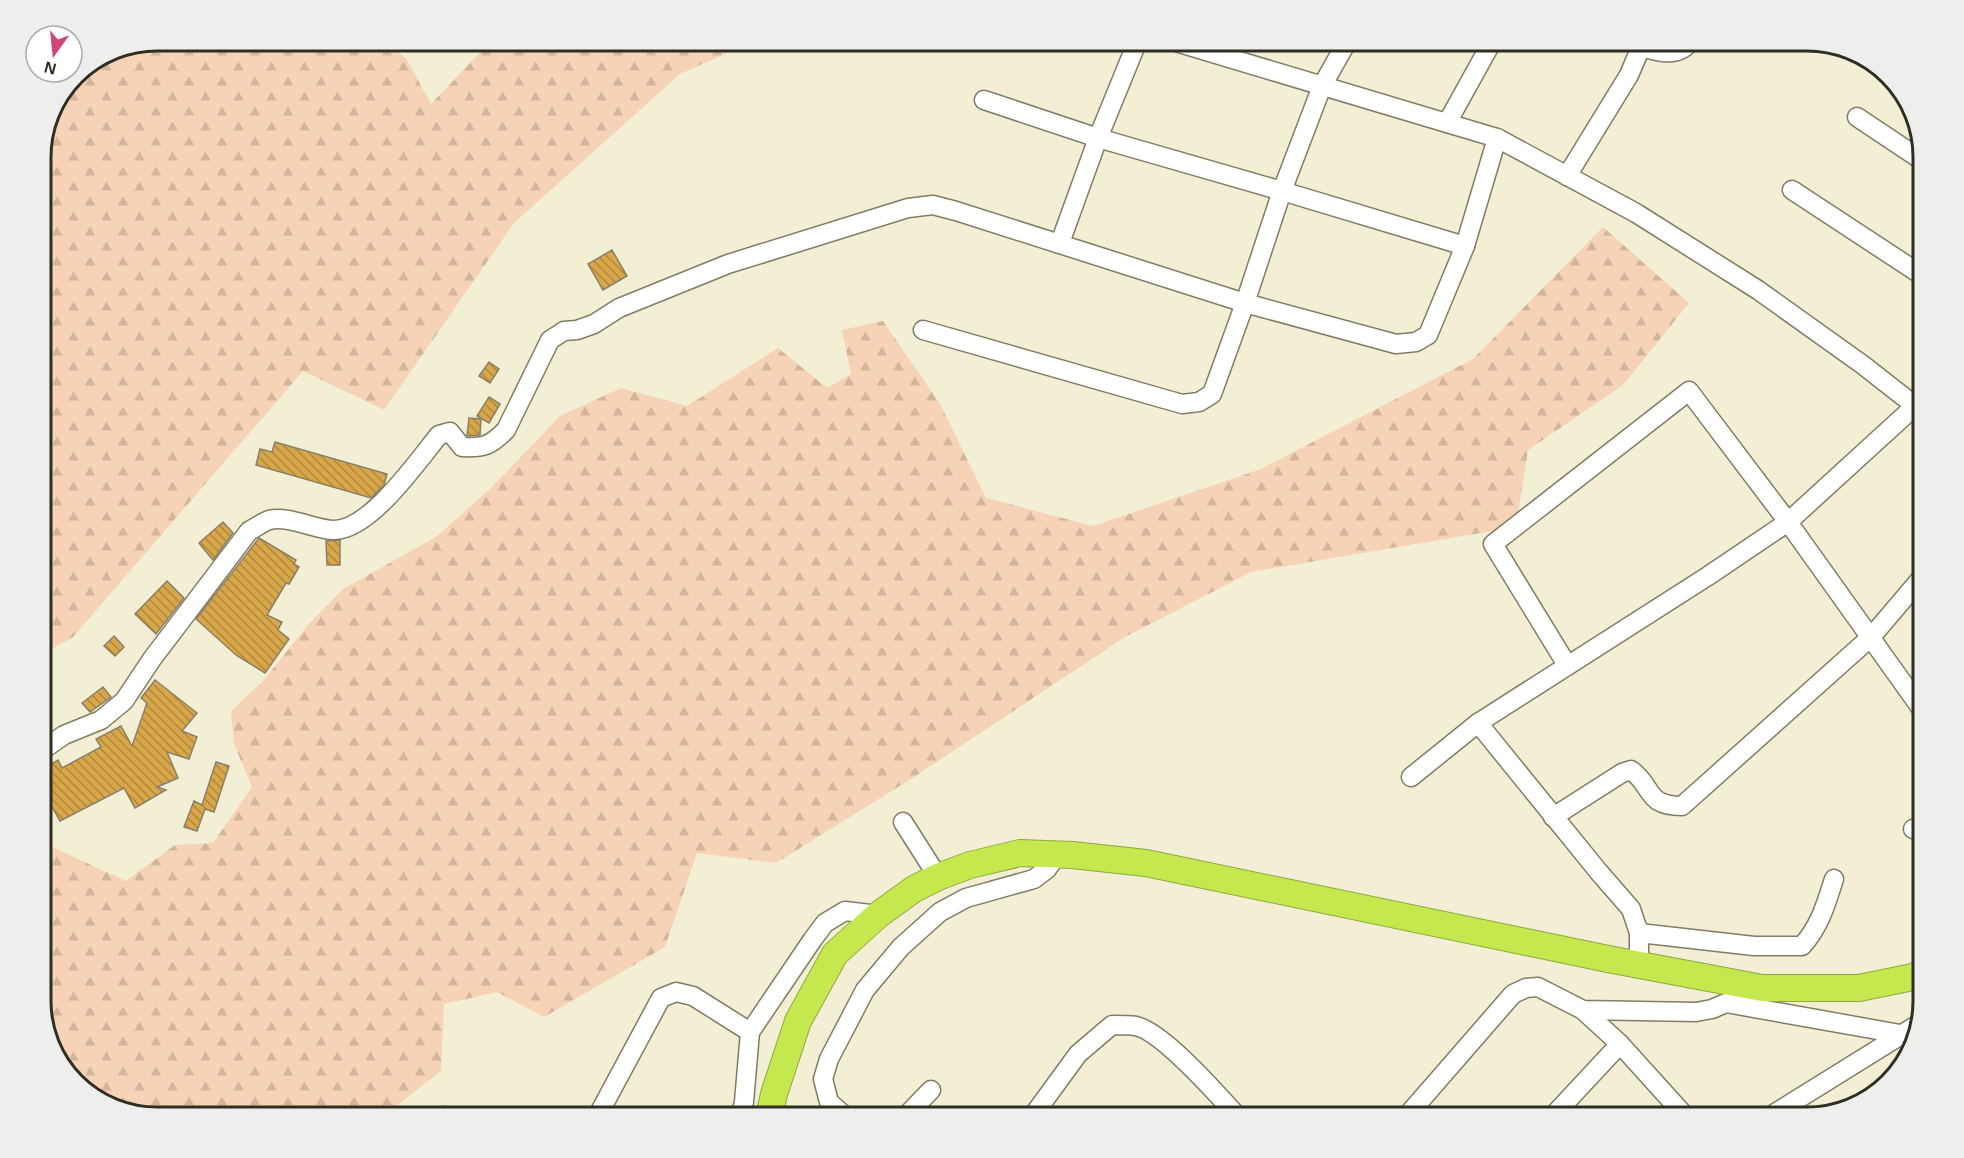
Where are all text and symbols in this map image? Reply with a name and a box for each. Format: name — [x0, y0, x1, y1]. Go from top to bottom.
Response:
north arrow — [24, 24, 84, 84]
text: N — [42, 58, 58, 78]

